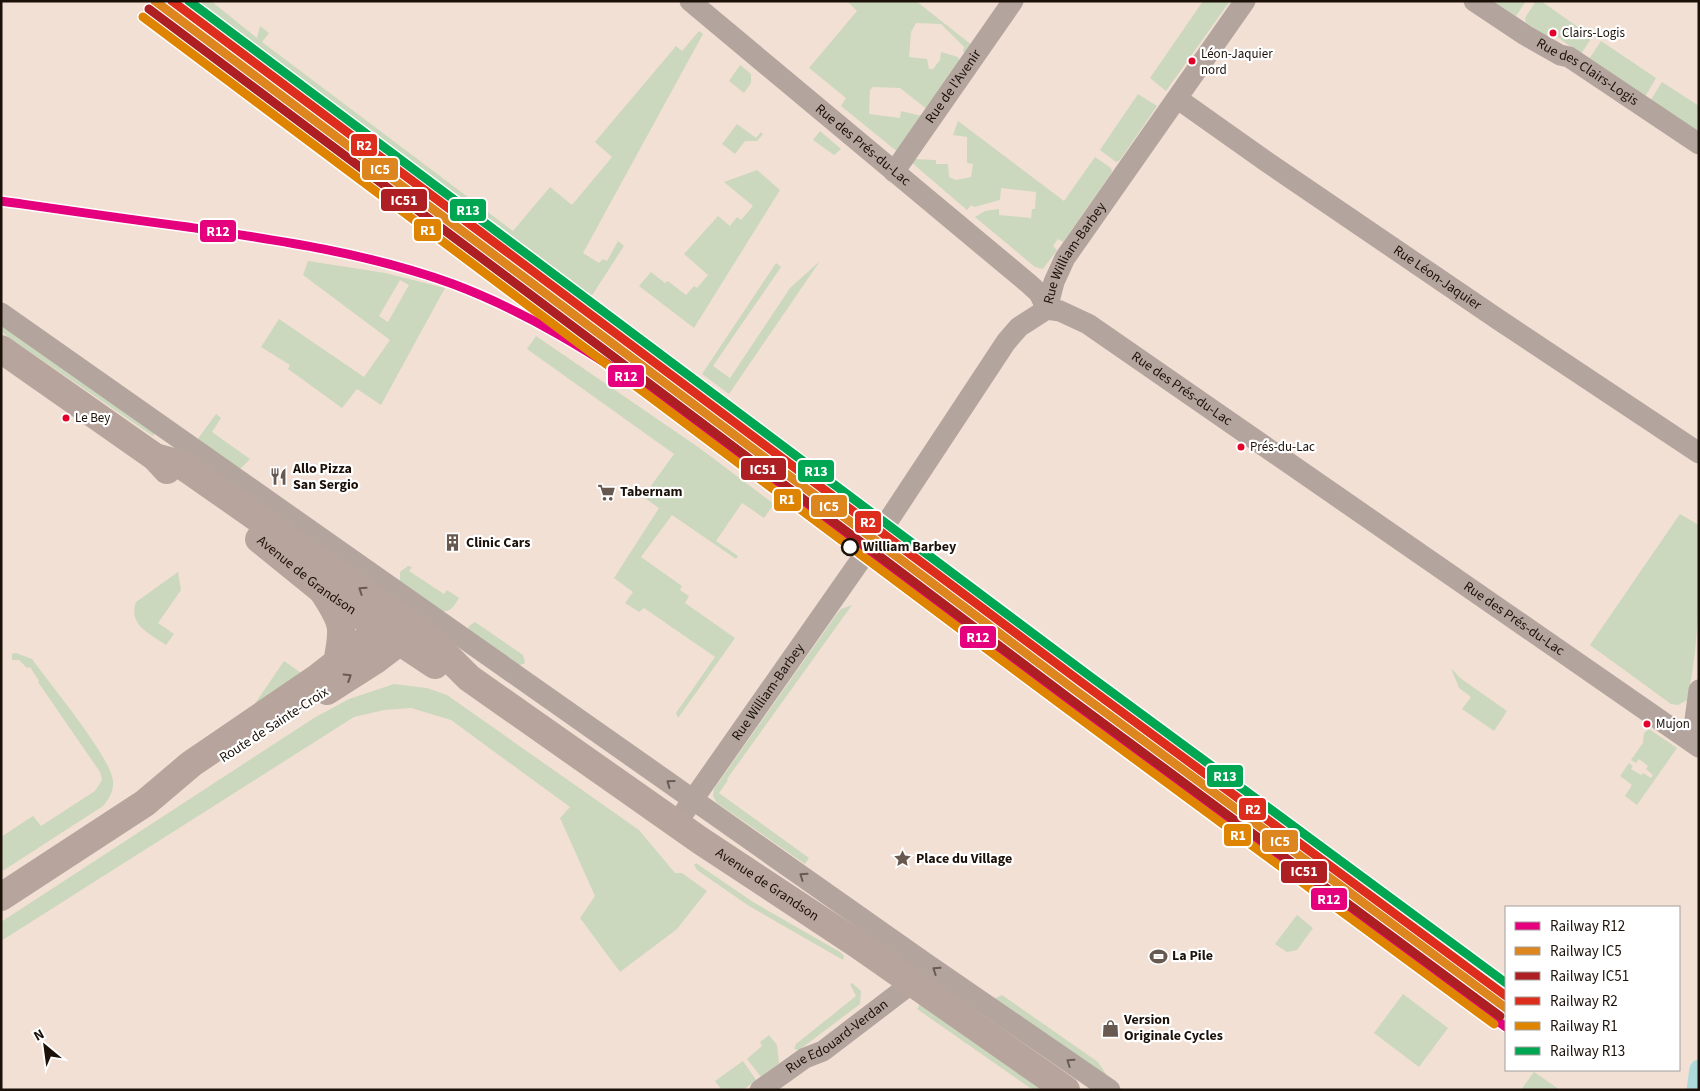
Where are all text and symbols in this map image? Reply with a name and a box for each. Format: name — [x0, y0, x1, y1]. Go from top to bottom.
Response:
place label: Clairs-Logis — [1562, 24, 1626, 42]
marker: Clairs-Logis — [1548, 28, 1558, 38]
street label: Rue des Clairs-Logis — [1533, 33, 1642, 111]
street label: Rue de l'Avenir — [921, 45, 986, 128]
place label: Léon-Jaquier nord — [1201, 45, 1273, 79]
marker: Léon-Jaquier nord — [1187, 56, 1197, 66]
street label: Rue des Prés-du-Lac — [811, 99, 915, 191]
line badge: R2 — [350, 133, 378, 157]
text: R2 — [356, 136, 372, 156]
line badge: IC5 — [361, 157, 399, 181]
text: IC5 — [370, 160, 390, 180]
line badge: IC51 — [380, 188, 428, 212]
text: IC51 — [390, 191, 418, 211]
line badge: R13 — [449, 198, 487, 222]
street label: Rue William-Barbey — [1039, 198, 1111, 306]
text: R13 — [456, 201, 480, 221]
line badge: R1 — [413, 218, 442, 242]
line badge: R12 — [199, 219, 237, 243]
text: R1 — [420, 221, 436, 241]
text: R12 — [206, 222, 230, 242]
street label: Rue Léon-Jaquier — [1389, 241, 1485, 315]
street label: Rue des Prés-du-Lac — [1127, 347, 1237, 431]
line badge: R12 — [607, 364, 645, 388]
text: R12 — [614, 367, 638, 387]
place label: Le Bey — [75, 409, 110, 427]
marker: Le Bey — [61, 413, 71, 423]
place label: Prés-du-Lac — [1250, 438, 1315, 456]
marker: Prés-du-Lac — [1236, 442, 1246, 452]
line badge: IC51 — [740, 457, 787, 481]
place label: Allo Pizza San Sergio — [292, 459, 359, 495]
line badge: R13 — [797, 459, 835, 483]
text: IC51 — [749, 460, 777, 480]
text: R13 — [804, 462, 828, 482]
restaurant icon: Allo Pizza San Sergio — [269, 467, 289, 487]
supermarket icon: Tabernam — [596, 482, 616, 502]
place label: Tabernam — [620, 482, 683, 502]
line badge: R1 — [773, 488, 802, 512]
text: R1 — [779, 490, 795, 510]
line badge: IC5 — [810, 494, 848, 518]
text: IC5 — [819, 497, 839, 517]
line badge: R2 — [854, 510, 882, 534]
text: R2 — [860, 513, 876, 533]
street label: Avenue de Grandson — [253, 531, 360, 620]
building icon: Clinic Cars — [442, 533, 462, 553]
place label: Clinic Cars — [466, 533, 530, 553]
place label: William Barbey — [863, 537, 957, 557]
marker: William Barbey — [841, 538, 859, 556]
street label: Rue des Prés-du-Lac — [1459, 577, 1569, 661]
one-way arrow — [358, 587, 367, 597]
line badge: R12 — [959, 625, 997, 649]
text: R12 — [966, 628, 990, 648]
street label: Rue William-Barbey — [727, 639, 810, 745]
one-way arrow — [343, 674, 352, 684]
street label: Route de Sainte-Croix — [216, 682, 333, 768]
place label: Mujon — [1656, 715, 1690, 733]
marker: Mujon — [1642, 719, 1652, 729]
line badge: R13 — [1206, 764, 1244, 788]
text: R13 — [1213, 767, 1237, 787]
one-way arrow — [666, 780, 676, 789]
line badge: R2 — [1238, 797, 1267, 821]
text: R2 — [1245, 800, 1261, 820]
line badge: R1 — [1223, 823, 1252, 847]
text: R1 — [1230, 826, 1246, 846]
line badge: IC5 — [1261, 829, 1299, 853]
text: IC5 — [1270, 832, 1290, 852]
street label: Avenue de Grandson — [711, 843, 823, 926]
place icon: Place du Village — [892, 849, 912, 869]
place label: Place du Village — [916, 849, 1012, 869]
line badge: IC51 — [1280, 860, 1328, 884]
text: IC51 — [1290, 862, 1318, 882]
one-way arrow — [799, 873, 809, 882]
line badge: R12 — [1310, 887, 1348, 911]
text: R12 — [1317, 890, 1341, 910]
legend — [1505, 906, 1680, 1071]
text: Railway R12 — [1550, 916, 1625, 937]
text: Railway IC5 — [1550, 941, 1622, 962]
sports icon: La Pile — [1148, 946, 1168, 966]
place label: La Pile — [1172, 946, 1213, 966]
text: Railway IC51 — [1550, 966, 1629, 987]
one-way arrow — [932, 967, 942, 976]
text: Railway R2 — [1550, 991, 1618, 1012]
street label: Rue Edouard-Verdan — [782, 995, 892, 1079]
place label: Version Originale Cycles — [1123, 1010, 1223, 1046]
text: Railway R1 — [1550, 1016, 1618, 1037]
shop icon: Version Originale Cycles — [1100, 1018, 1120, 1038]
north arrow — [20, 1021, 70, 1071]
text: N — [30, 1025, 48, 1047]
text: Railway R13 — [1550, 1041, 1625, 1062]
one-way arrow — [1066, 1059, 1076, 1068]

